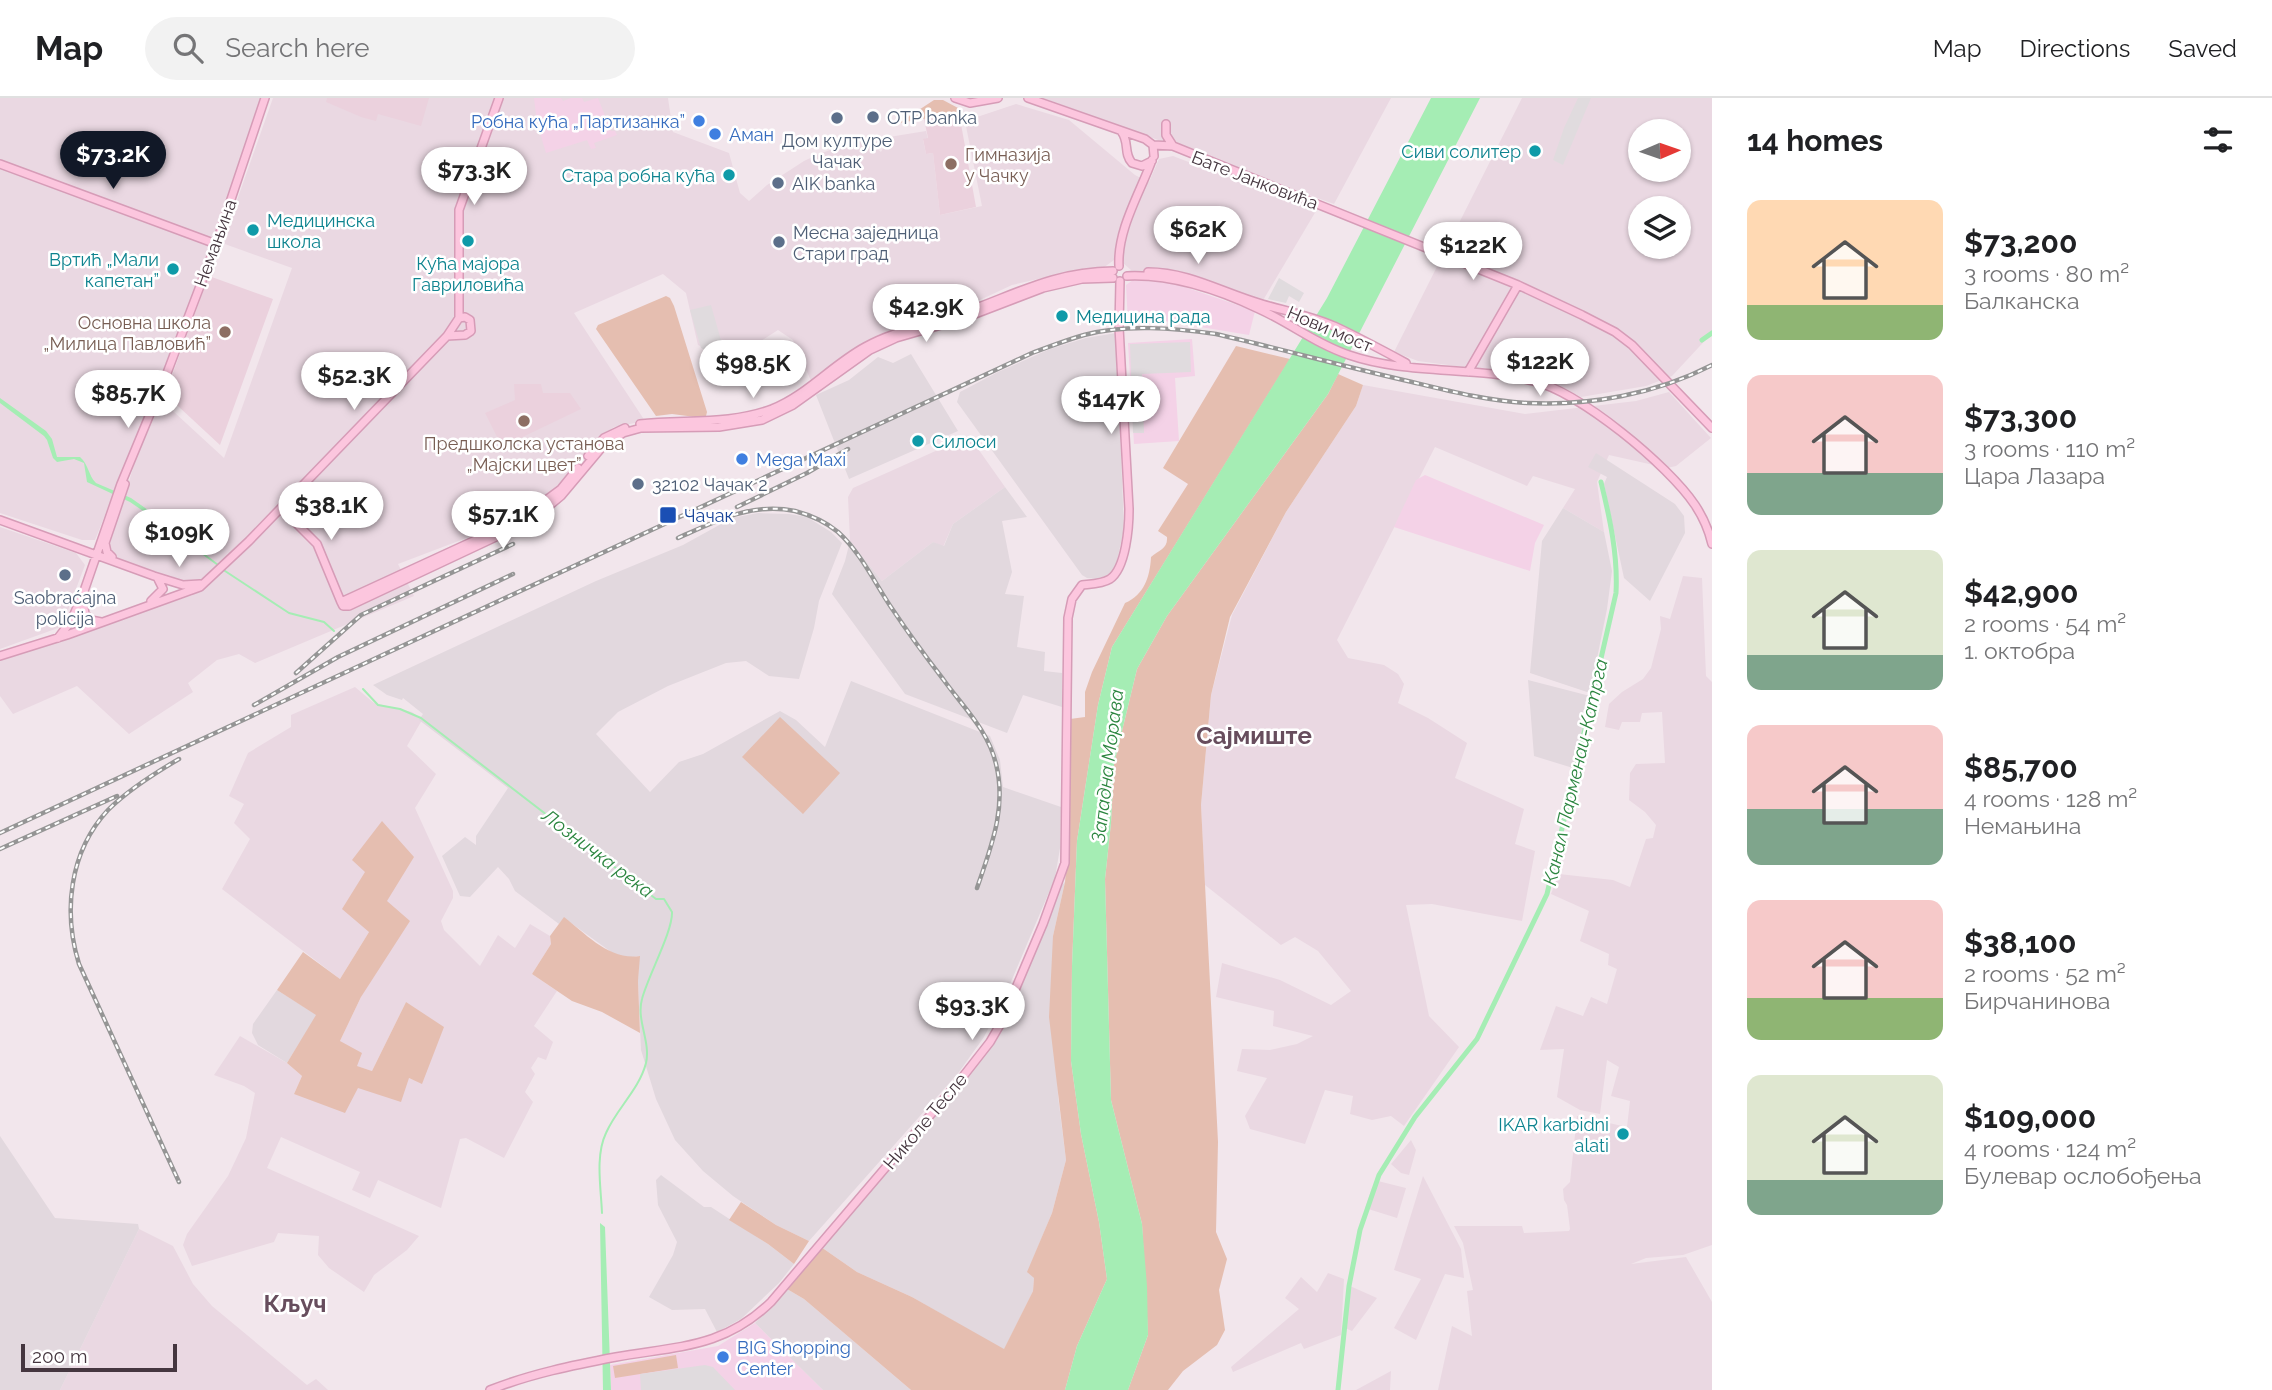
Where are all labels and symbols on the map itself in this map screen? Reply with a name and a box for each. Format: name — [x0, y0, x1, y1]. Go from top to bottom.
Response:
place label: OTP banka — [887, 107, 977, 128]
marker: OTP banka — [865, 109, 881, 125]
marker: Дом културе Чачак — [829, 110, 845, 126]
place label: Робна кућа „Партизанка” — [471, 111, 685, 132]
marker: Робна кућа „Партизанка” — [691, 113, 707, 129]
north arrow — [1628, 119, 1690, 182]
place label: Аман — [729, 124, 774, 145]
marker: Аман — [707, 126, 723, 142]
place label: Дом културе Чачак — [782, 130, 893, 172]
pin: $73.2K — [56, 132, 170, 191]
place label: Сиви солитер — [1401, 141, 1521, 162]
marker: Сиви солитер — [1527, 143, 1543, 159]
place label: Гимназија у Чачку — [965, 144, 1051, 186]
street label: Бате Јанковића — [1189, 146, 1321, 214]
pin: $73.3K — [417, 148, 531, 207]
marker: Гимназија у Чачку — [943, 156, 959, 172]
place label: Стара робна кућа — [562, 165, 715, 186]
marker: Стара робна кућа — [721, 167, 737, 183]
place label: AIK banka — [792, 173, 875, 194]
marker: AIK banka — [770, 175, 786, 191]
street label: Немањина — [189, 196, 241, 290]
pin: $62K — [1157, 206, 1239, 266]
place label: Медицинска школа — [267, 210, 375, 252]
marker: Медицинска школа — [245, 222, 261, 238]
place label: Месна заједница Стари град — [793, 222, 939, 264]
pin: $122K — [1424, 222, 1522, 282]
marker: Кућа мајора Гавриловића — [460, 233, 476, 249]
marker: Месна заједница Стари град — [771, 234, 787, 250]
place label: Вртић „Мали капетан” — [49, 249, 159, 291]
place label: Кућа мајора Гавриловића — [412, 253, 524, 295]
marker: Вртић „Мали капетан” — [165, 261, 181, 277]
pin: $42.9K — [869, 285, 983, 344]
street label: Нови мост — [1284, 302, 1376, 357]
place label: Медицина рада — [1076, 306, 1211, 327]
marker: Медицина рада — [1054, 308, 1070, 324]
place label: Основна школа „Милица Павловић” — [43, 312, 211, 354]
marker: Основна школа „Милица Павловић” — [217, 324, 233, 340]
pin: $122K — [1491, 338, 1589, 398]
pin: $98.5K — [696, 341, 810, 400]
pin: $52.3K — [297, 352, 411, 412]
pin: $85.7K — [71, 370, 185, 430]
pin: $147K — [1062, 376, 1160, 436]
marker: Предшколска установа „Мајски цвет” — [516, 413, 532, 429]
place label: Силоси — [932, 431, 997, 452]
place label: Предшколска установа „Мајски цвет” — [424, 433, 624, 475]
marker: Силоси — [910, 433, 926, 449]
place label: Mega Maxi — [756, 449, 846, 470]
marker: Mega Maxi — [734, 451, 750, 467]
place label: 32102 Чачак 2 — [652, 474, 768, 495]
marker: 32102 Чачак 2 — [630, 476, 646, 492]
pin: $38.1K — [274, 482, 388, 542]
pin: $57.1K — [446, 491, 560, 551]
marker: Чачак — [658, 505, 678, 525]
place label: Чачак — [684, 505, 734, 526]
pin: $109K — [130, 510, 228, 569]
marker: Saobraćajna policija — [57, 567, 73, 583]
place label: Saobraćajna policija — [14, 587, 116, 629]
water label: Канал Парменац-Катрга — [1538, 657, 1612, 887]
water label: Западна Морава — [1087, 688, 1127, 844]
district label: Сајмиште — [1196, 721, 1312, 750]
water label: Лозничка река — [537, 803, 658, 902]
pin: $93.3K — [915, 982, 1029, 1042]
street label: Николе Тесле — [879, 1068, 971, 1173]
place label: IKAR karbidni alati — [1498, 1114, 1609, 1156]
marker: IKAR karbidni alati — [1615, 1126, 1631, 1142]
district label: Кључ — [263, 1289, 327, 1318]
place label: BIG Shopping Center — [737, 1337, 851, 1379]
scale bar — [21, 1341, 177, 1373]
marker: BIG Shopping Center — [715, 1349, 731, 1365]

